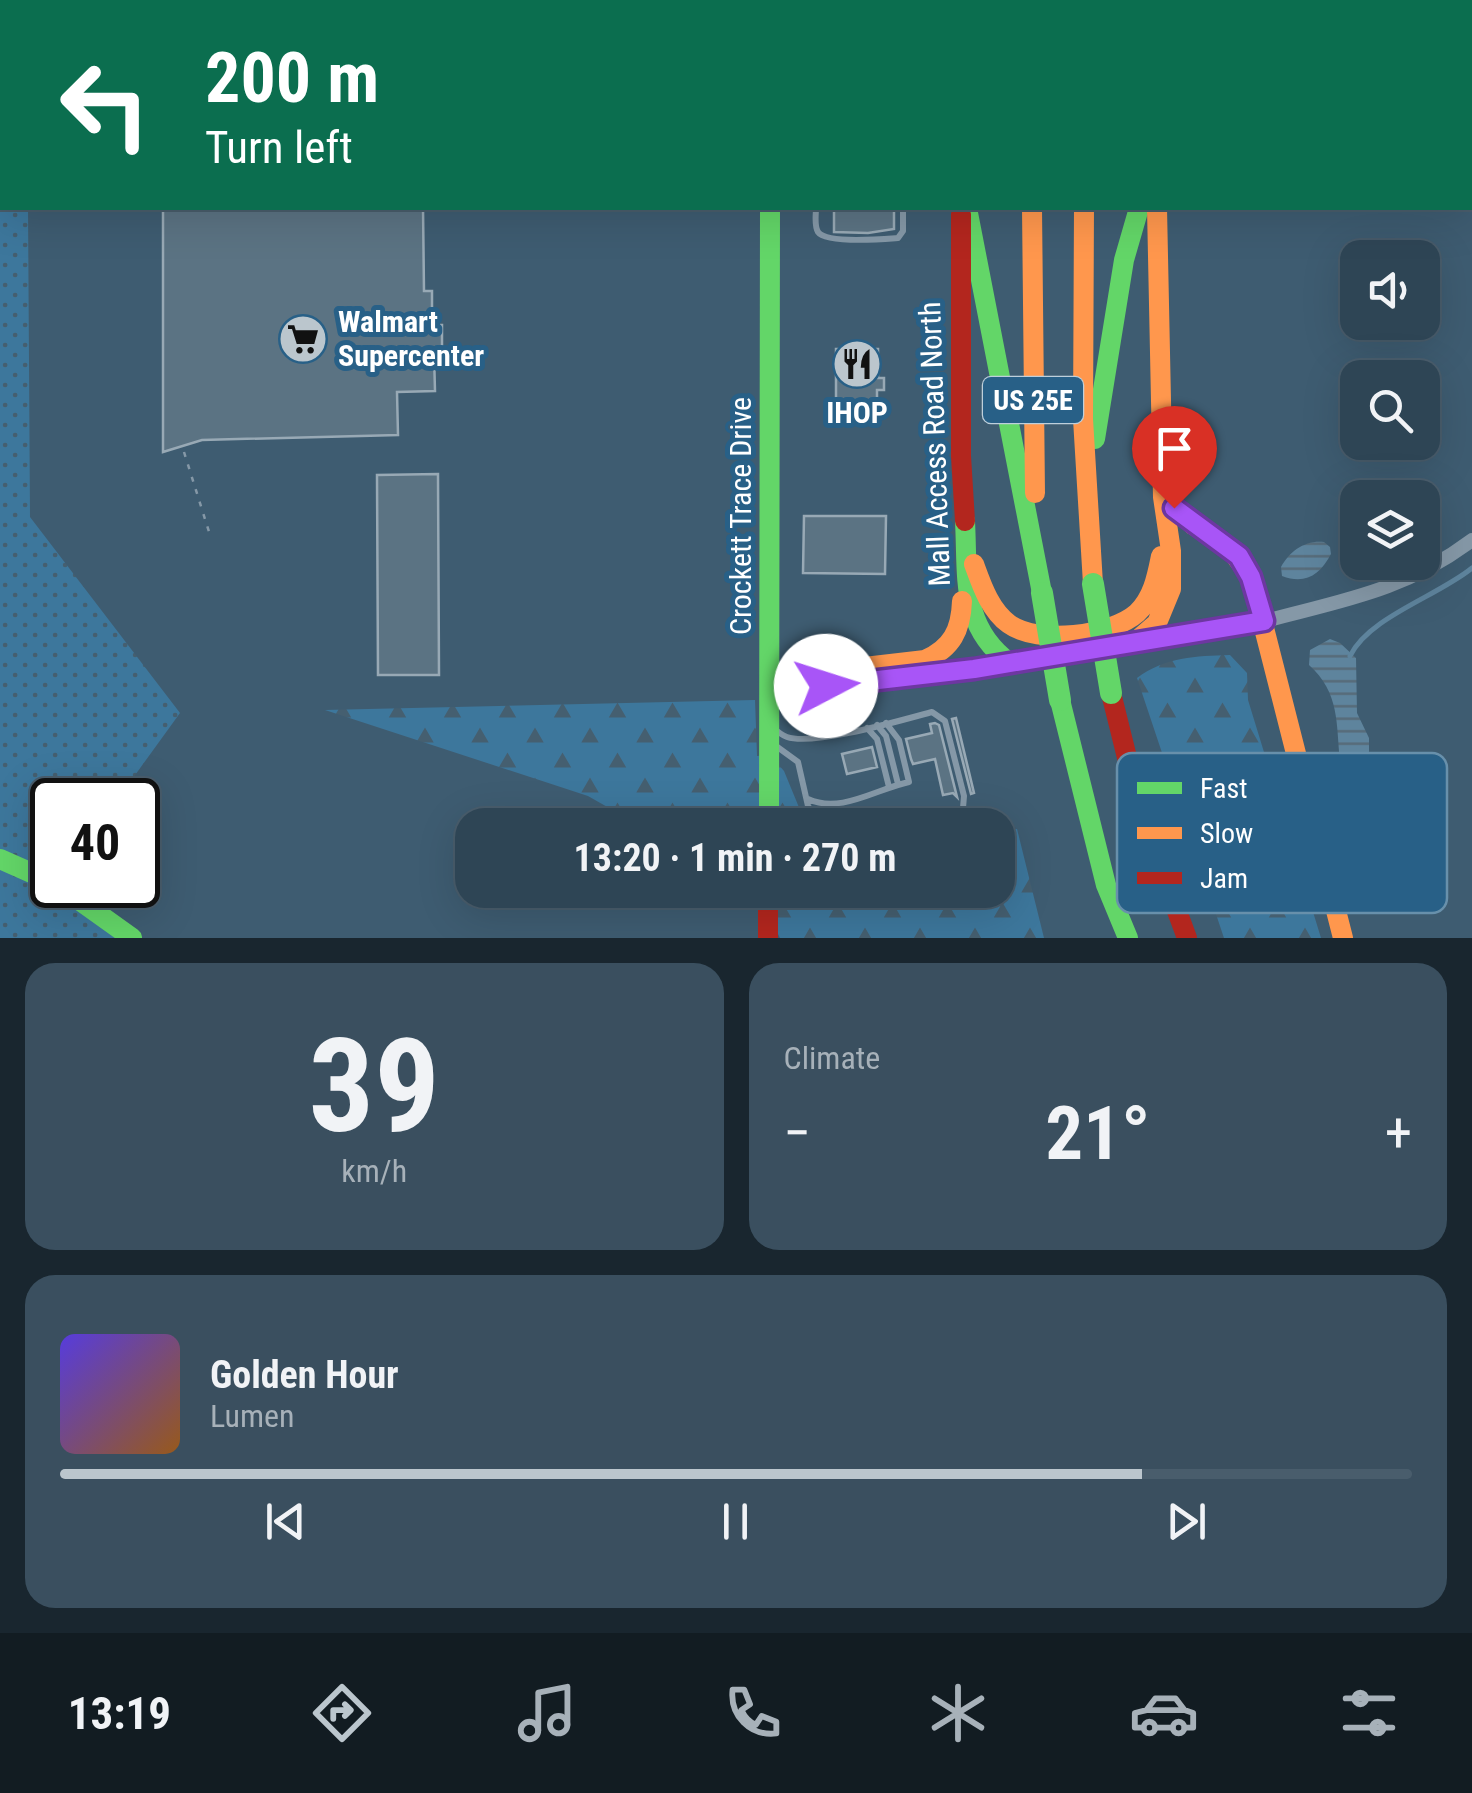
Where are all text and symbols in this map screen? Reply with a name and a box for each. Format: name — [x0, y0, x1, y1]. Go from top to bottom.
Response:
text: 200 m — [205, 37, 379, 119]
icon: left — [40, 40, 170, 170]
text: Turn left — [205, 121, 353, 174]
map controls — [1340, 240, 1440, 580]
button: sound — [1340, 240, 1440, 340]
street label: Mall Access Road North — [912, 301, 957, 587]
place label: Walmart Supercenter — [338, 304, 484, 373]
supermarket icon: Walmart Supercenter — [277, 313, 329, 365]
restaurant icon: IHOP — [831, 338, 883, 390]
button: search — [1340, 360, 1440, 460]
road number: US 25E — [983, 377, 1083, 423]
place label: IHOP — [826, 395, 888, 430]
street label: Crockett Trace Drive — [723, 397, 758, 635]
pin — [1132, 406, 1217, 509]
icon: arrive — [1147, 421, 1202, 476]
button: layers — [1340, 480, 1440, 580]
position arrow — [774, 634, 878, 738]
legend — [1117, 753, 1447, 913]
text: Fast — [1200, 772, 1247, 805]
speed limit sign: 40 — [30, 778, 160, 908]
text: Slow — [1200, 817, 1253, 850]
text: 13:20 · 1 min · 270 m — [574, 836, 896, 880]
text: Jam — [1200, 862, 1248, 895]
text: 39 — [309, 1010, 440, 1163]
text: Climate — [784, 1039, 880, 1077]
text: 21° — [1045, 1089, 1150, 1177]
text: − — [784, 1101, 811, 1165]
text: + — [1385, 1101, 1412, 1165]
text: km/h — [341, 1152, 407, 1190]
text: Golden Hour — [210, 1353, 399, 1397]
text: Lumen — [210, 1397, 295, 1435]
icon: previous — [258, 1494, 313, 1549]
icon: pause — [708, 1494, 763, 1549]
icon: next — [1159, 1494, 1214, 1549]
icon: directions — [307, 1678, 377, 1748]
icon: music — [512, 1678, 582, 1748]
icon: phone — [718, 1678, 788, 1748]
icon: climate — [923, 1678, 993, 1748]
icon: car — [1129, 1678, 1199, 1748]
icon: filters — [1334, 1678, 1404, 1748]
text: 13:19 — [68, 1687, 171, 1740]

